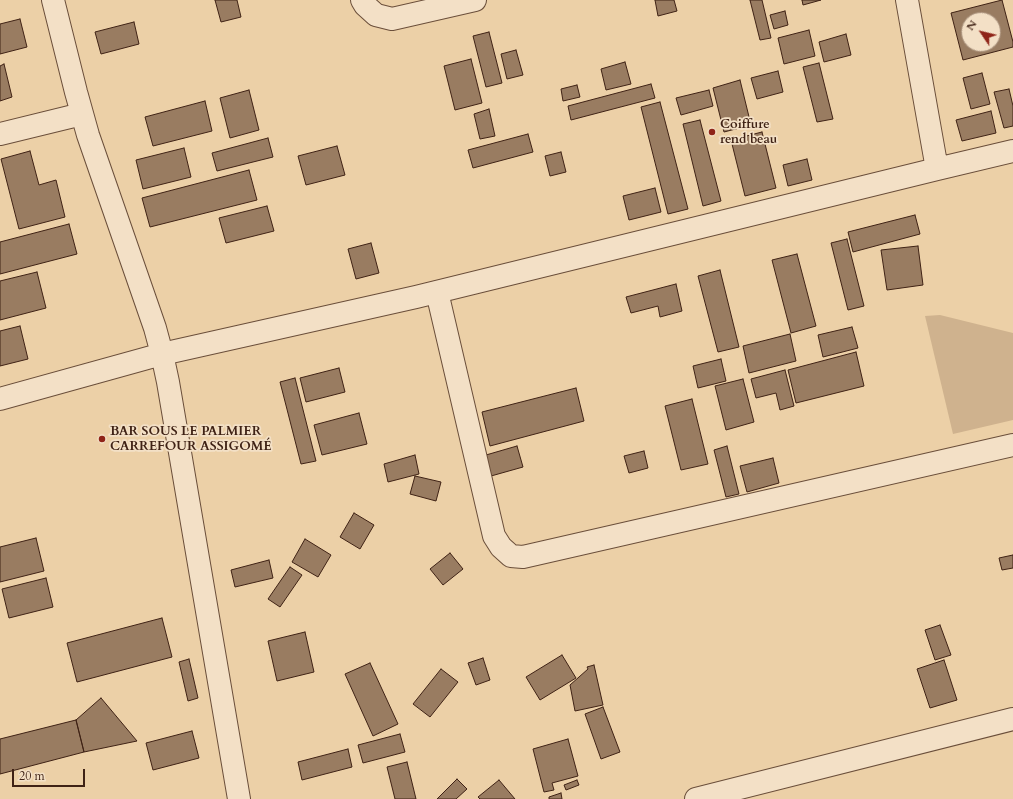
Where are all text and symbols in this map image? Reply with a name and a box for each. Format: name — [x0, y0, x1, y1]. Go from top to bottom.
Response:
north arrow — [961, 12, 1001, 52]
text: N — [963, 17, 980, 34]
place label: Coiffure rend beau — [720, 117, 777, 148]
marker: Coiffure rend beau — [707, 127, 717, 137]
place label: BAR SOUS LE PALMIER CARREFOUR ASSIGOMÉ — [110, 424, 272, 455]
marker: BAR SOUS LE PALMIER CARREFOUR ASSIGOMÉ — [97, 434, 107, 444]
scale bar — [14, 761, 87, 787]
text: 20 m — [19, 768, 45, 784]

